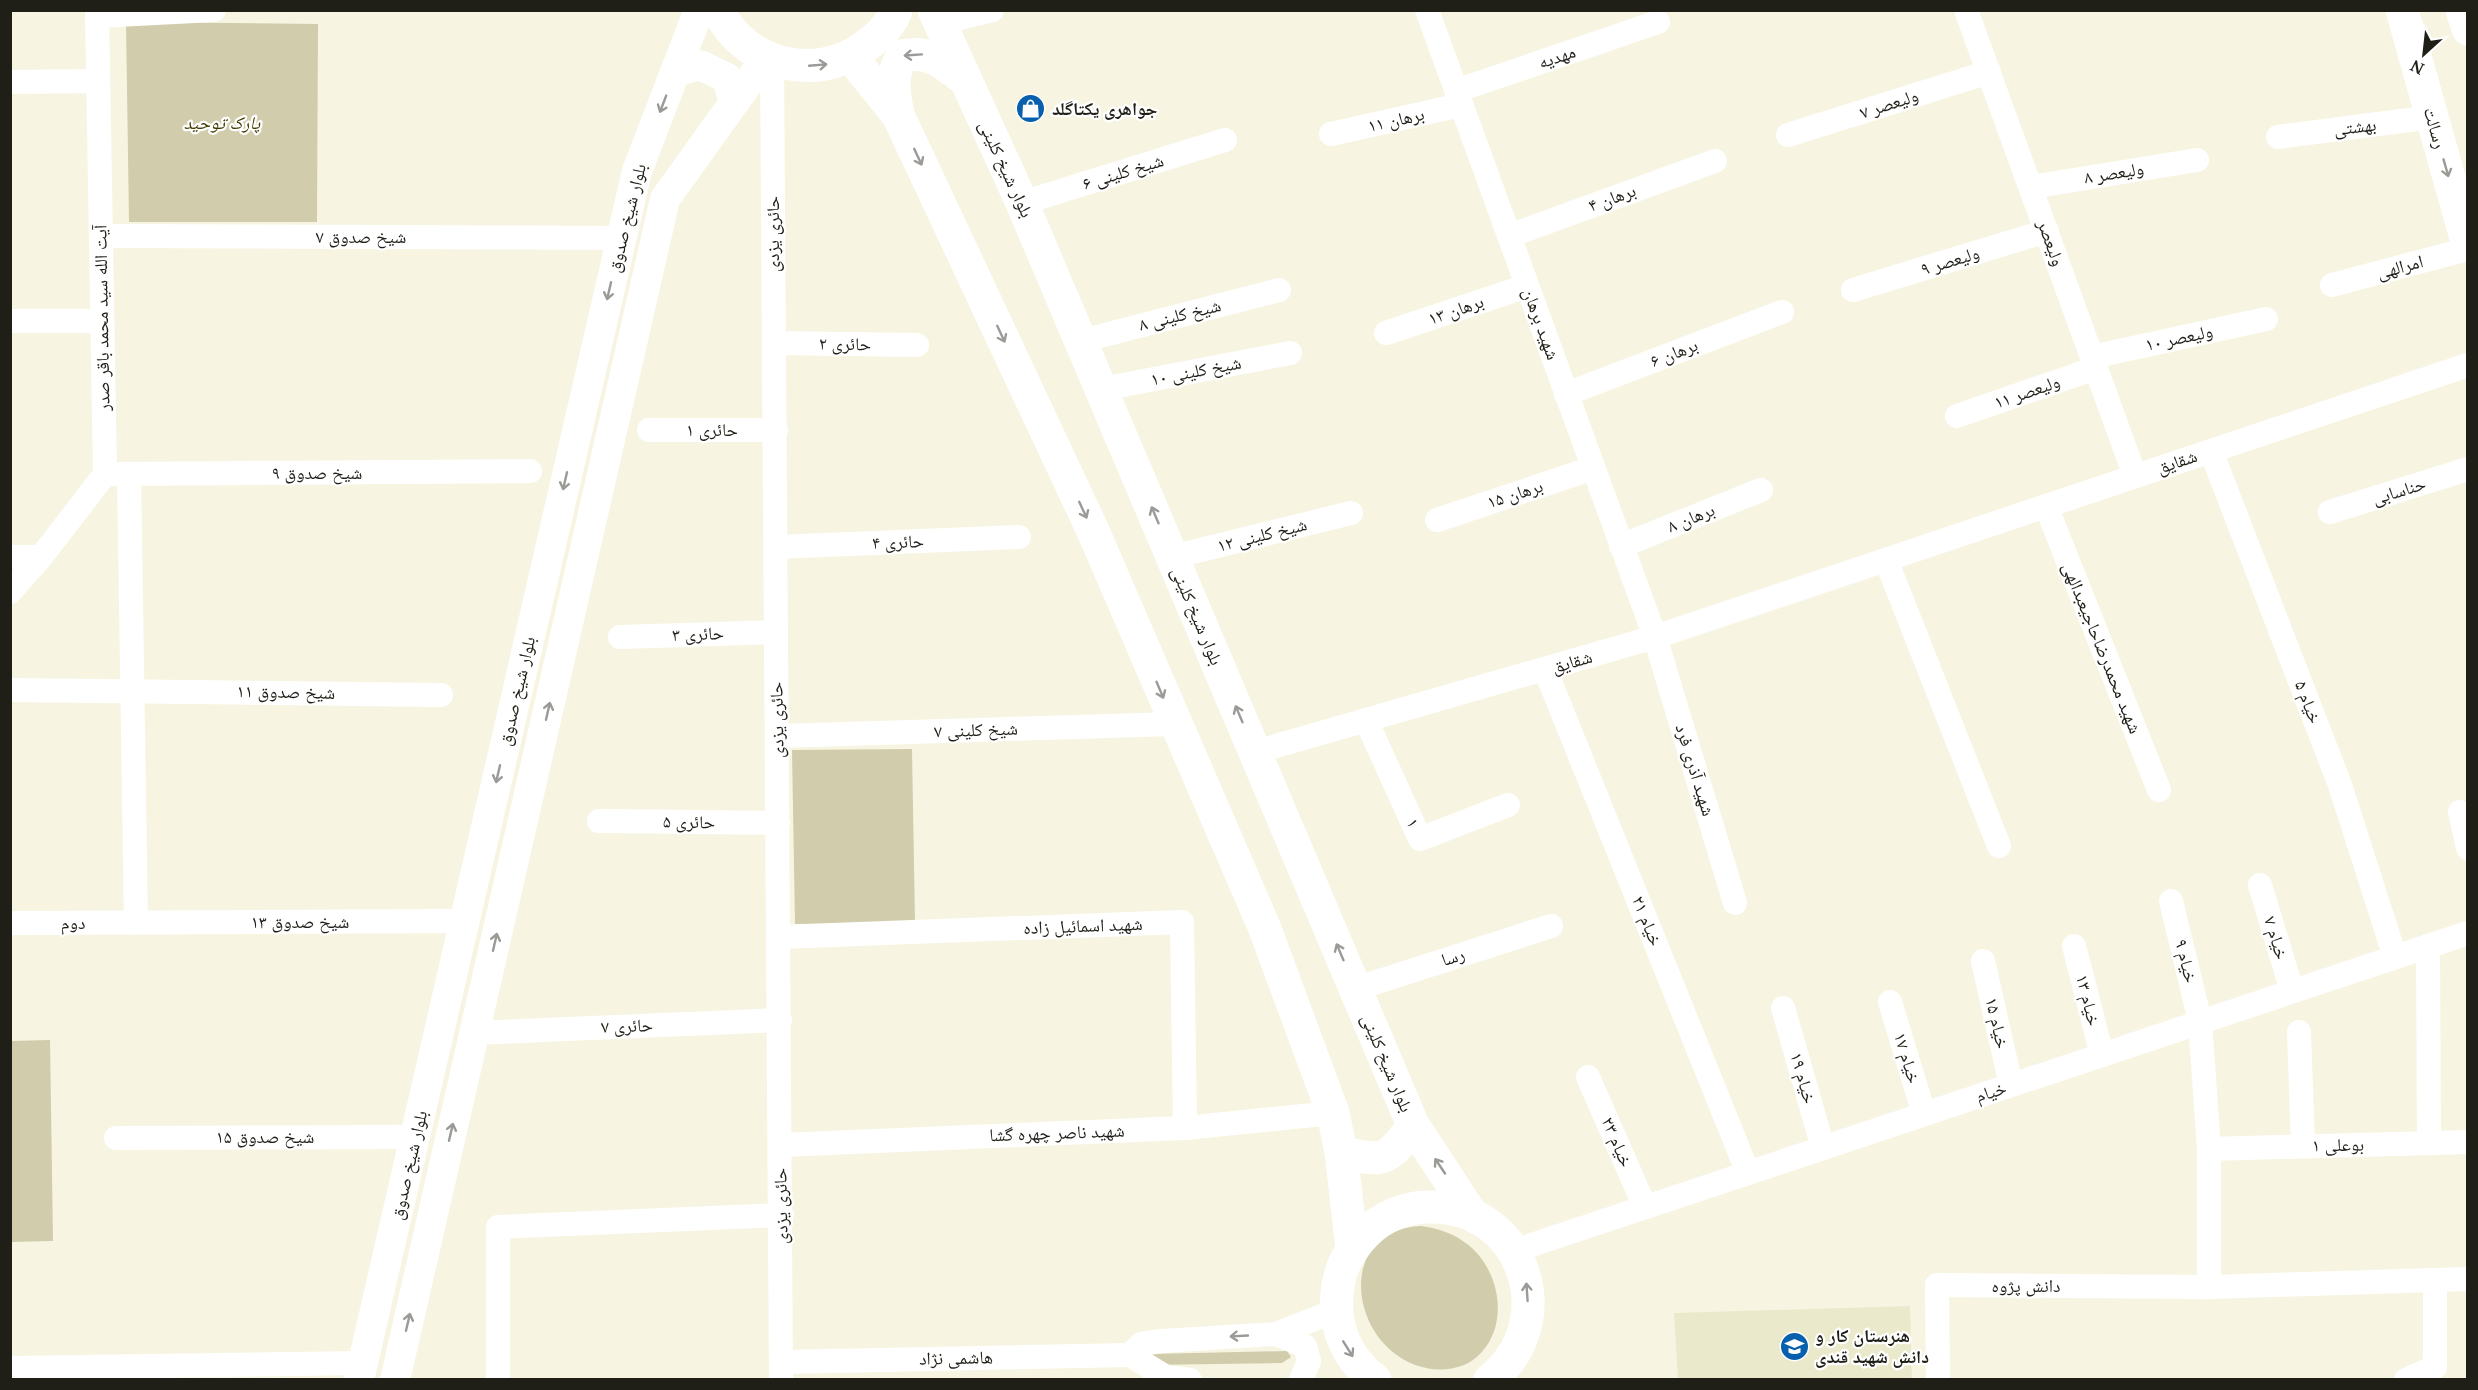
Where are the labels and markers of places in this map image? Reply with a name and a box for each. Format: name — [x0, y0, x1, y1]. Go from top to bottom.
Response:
shop icon: جواهری یکتاگلد — [1015, 93, 1047, 125]
place label: جواهری یکتاگلد — [1052, 96, 1158, 120]
place label: هنرستان کار و دانش شهید قندی — [1815, 1323, 1929, 1368]
school or university icon: هنرستان کار و دانش شهید قندی — [1778, 1330, 1810, 1362]

